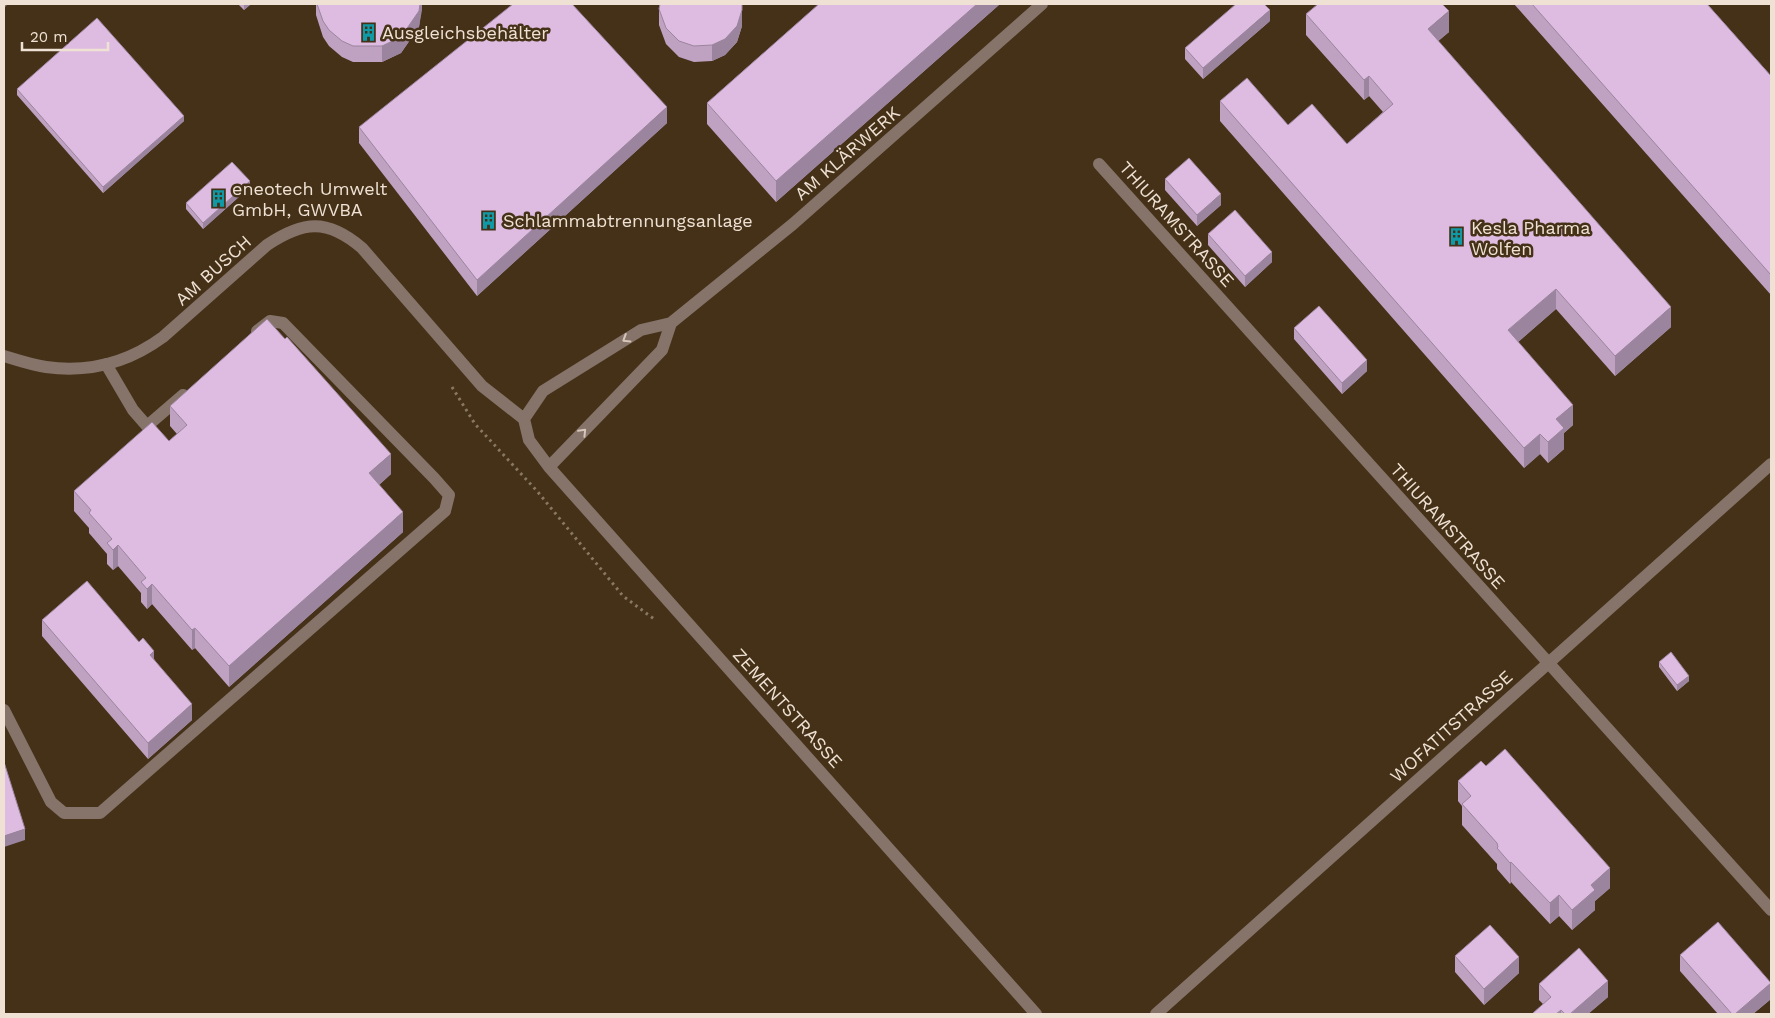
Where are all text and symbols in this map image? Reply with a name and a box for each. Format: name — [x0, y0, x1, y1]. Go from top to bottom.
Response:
scale bar — [22, 20, 109, 52]
building icon: Ausgleichsbehälter — [358, 22, 378, 42]
place label: Ausgleichsbehälter — [382, 22, 549, 43]
text: 20 m — [30, 28, 68, 46]
street label: AM KLÄRWERK — [790, 102, 904, 204]
street label: THIURAMSTRASSE — [1115, 157, 1239, 291]
place label: eneotech Umwelt GmbH, GWVBA — [232, 178, 388, 220]
building icon: eneotech Umwelt GmbH, GWVBA — [208, 188, 228, 208]
building icon: Schlammabtrennungsanlage — [479, 210, 499, 230]
place label: Schlammabtrennungsanlage — [503, 210, 753, 231]
place label: Kesla Pharma Wolfen — [1471, 217, 1590, 259]
building icon: Kesla Pharma Wolfen — [1447, 227, 1467, 247]
street label: AM BUSCH — [171, 230, 255, 310]
one-way arrow — [623, 333, 632, 342]
one-way arrow — [577, 429, 586, 438]
street label: THIURAMSTRASSE — [1386, 459, 1510, 593]
street label: ZEMENTSTRASSE — [729, 644, 847, 772]
street label: WOFATITSTRASSE — [1386, 666, 1516, 786]

